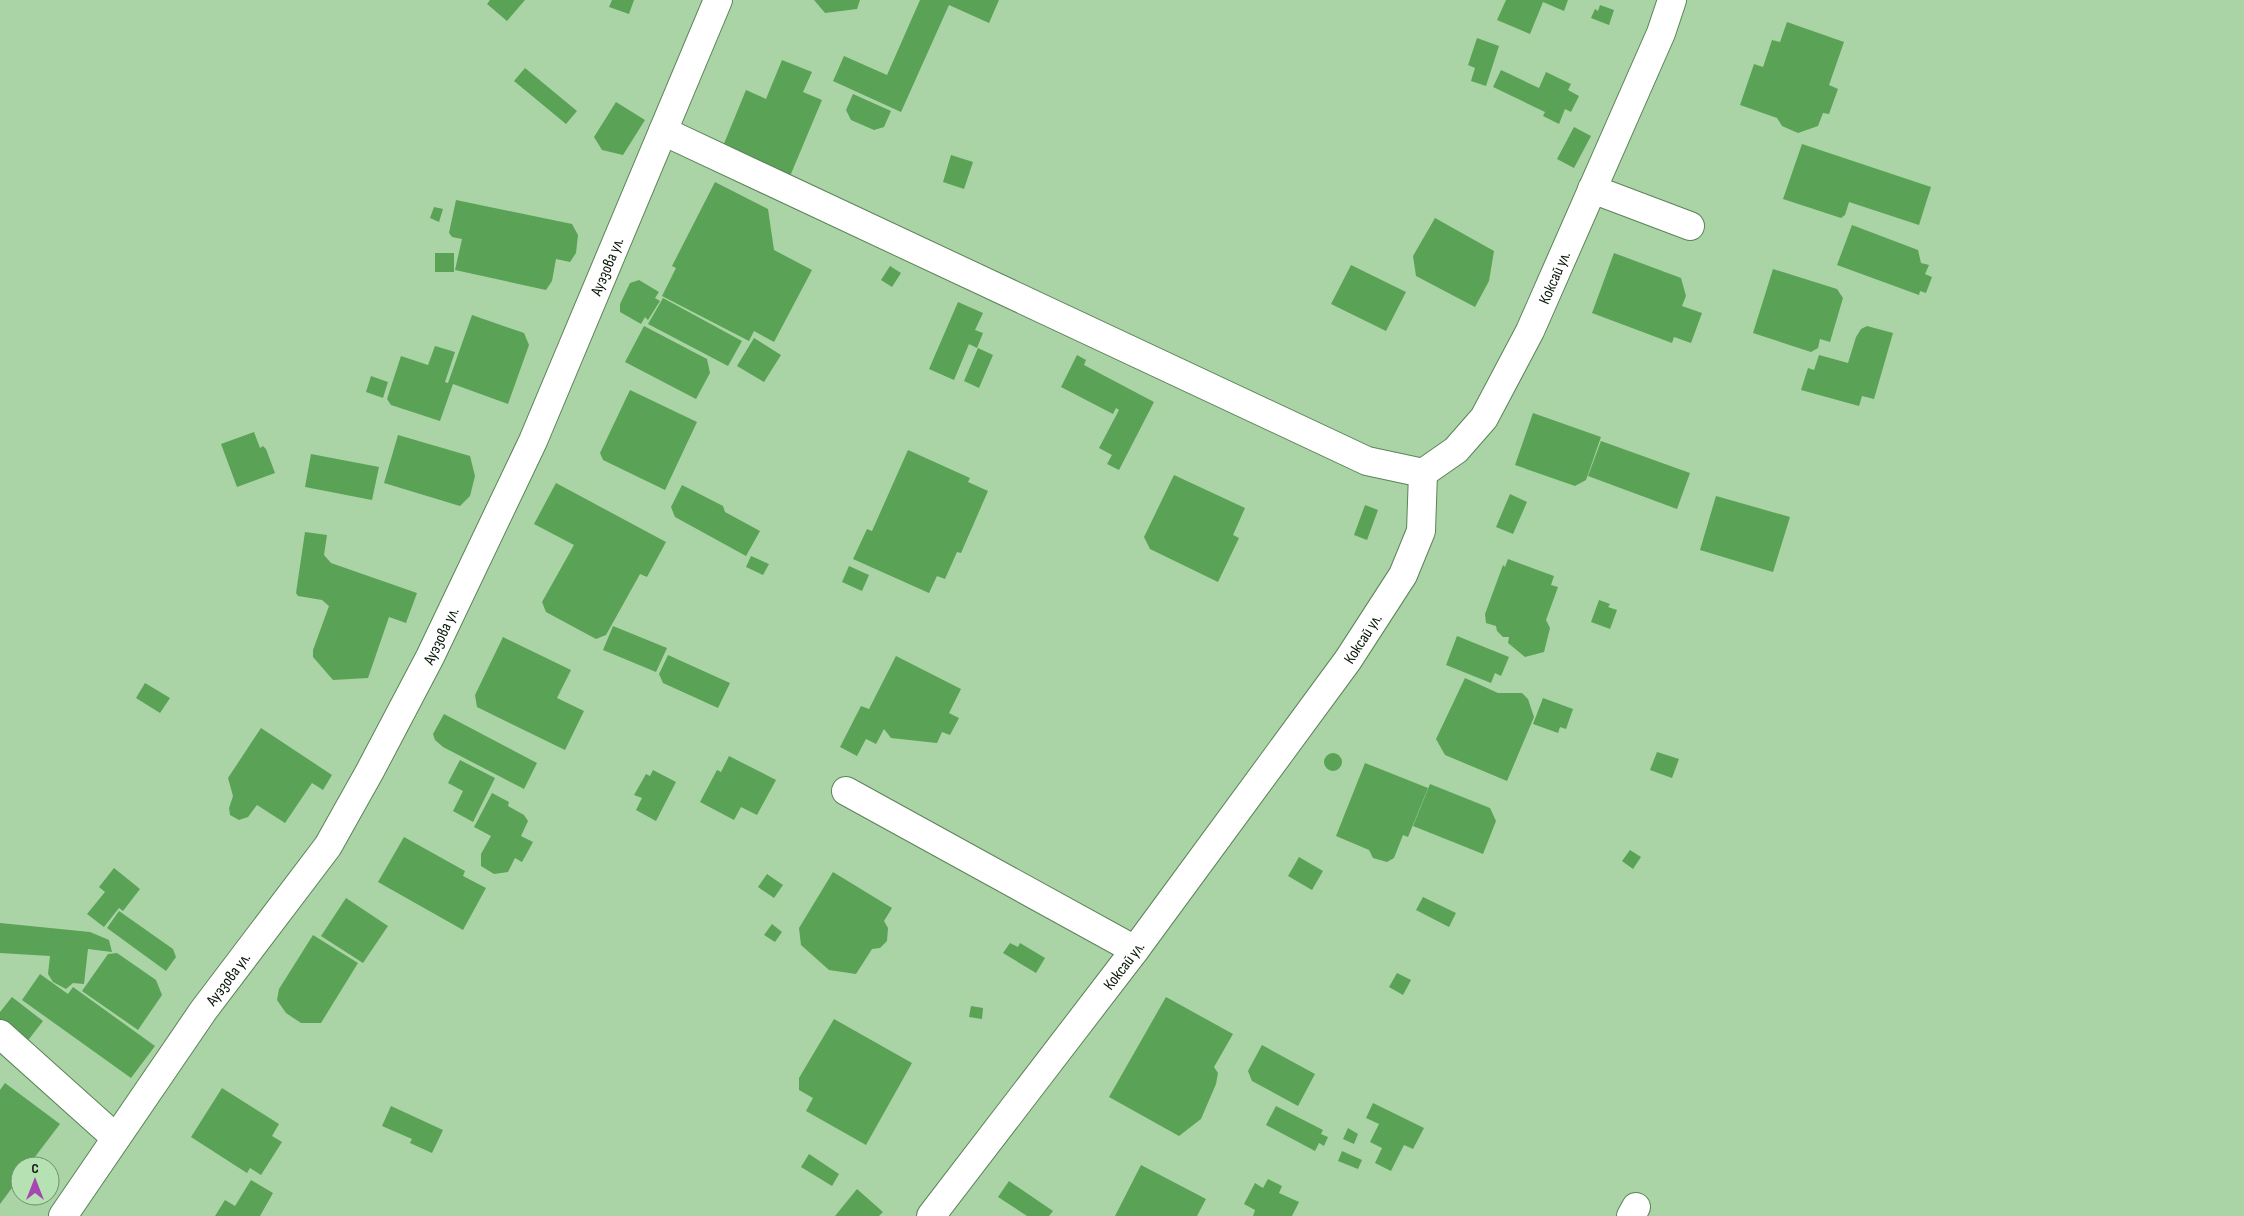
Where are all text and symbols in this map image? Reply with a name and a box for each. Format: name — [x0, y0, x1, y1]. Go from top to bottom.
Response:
street label: Ауэзова ул. — [587, 235, 628, 300]
street label: Коксай ул. — [1535, 248, 1575, 307]
street label: Ауэзова ул. — [419, 604, 463, 669]
street label: Коксай ул. — [1340, 610, 1387, 668]
street label: Коксай ул. — [1100, 938, 1149, 994]
street label: Ауэзова ул. — [202, 949, 255, 1010]
north arrow — [10, 1156, 60, 1206]
text: С — [31, 1160, 39, 1177]

